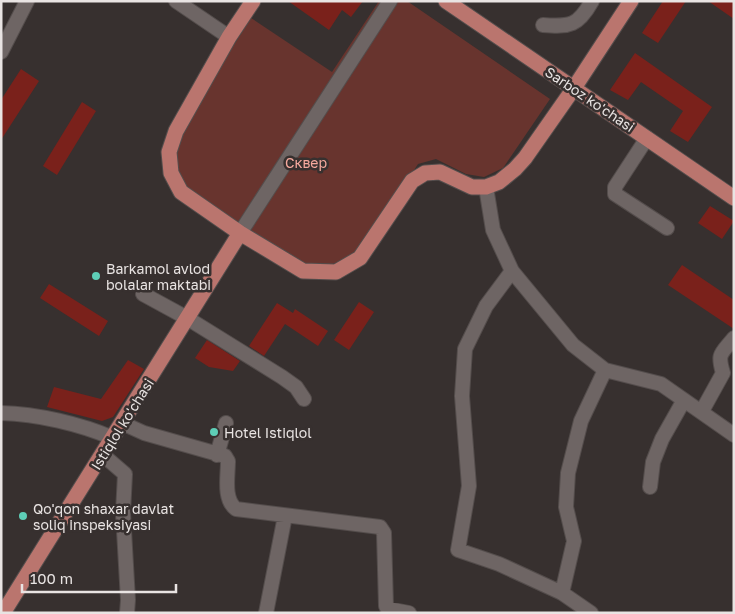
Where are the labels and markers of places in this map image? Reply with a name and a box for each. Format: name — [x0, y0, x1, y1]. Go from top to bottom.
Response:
place label: Barkamol avlod bolalar maktabi — [106, 260, 211, 293]
marker: Barkamol avlod bolalar maktabi — [90, 270, 102, 282]
place label: Hotel Istiqlol — [224, 424, 312, 441]
marker: Hotel Istiqlol — [208, 426, 220, 438]
place label: Qo'qon shaxar davlat soliq inspeksiyasi — [33, 500, 174, 533]
marker: Qo'qon shaxar davlat soliq inspeksiyasi — [17, 510, 29, 522]

